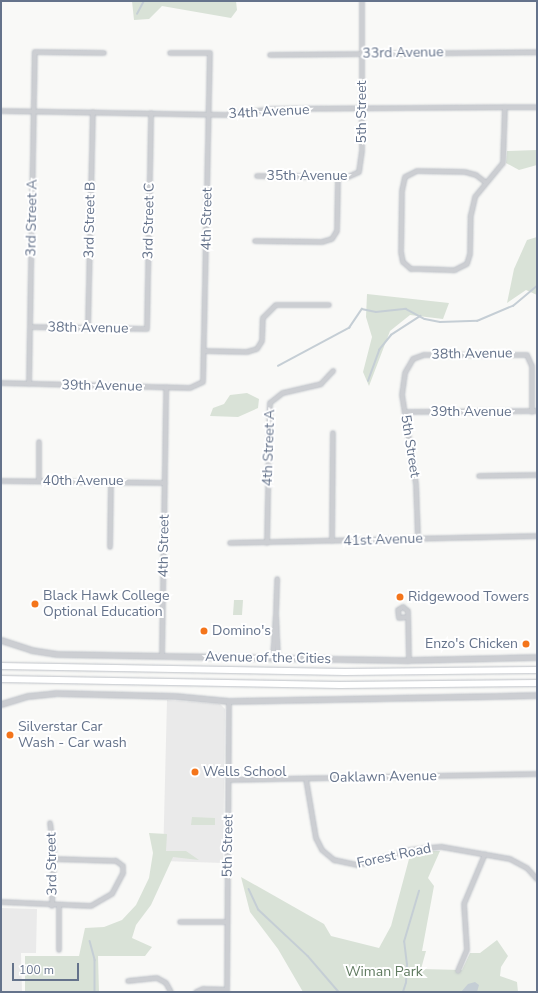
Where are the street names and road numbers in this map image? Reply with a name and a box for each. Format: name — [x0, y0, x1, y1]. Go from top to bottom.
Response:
street label: 33rd Avenue — [362, 44, 444, 62]
street label: 5th Street — [354, 80, 370, 144]
street label: 34th Avenue — [228, 101, 310, 123]
street label: 35th Avenue — [267, 168, 347, 184]
street label: 3rd Street A — [23, 179, 41, 257]
street label: 3rd Street B — [81, 182, 99, 258]
street label: 3rd Street C — [140, 183, 158, 259]
street label: 4th Street — [198, 187, 216, 251]
street label: 38th Avenue — [47, 319, 129, 337]
street label: 38th Avenue — [431, 345, 513, 363]
street label: 39th Avenue — [61, 377, 143, 395]
street label: 39th Avenue — [431, 404, 511, 420]
street label: 4th Street A — [259, 409, 279, 487]
street label: 5th Street — [397, 414, 423, 478]
street label: 40th Avenue — [43, 473, 123, 489]
street label: 4th Street — [155, 514, 173, 578]
street label: 41st Avenue — [343, 530, 423, 550]
street label: Avenue of the Cities — [205, 649, 331, 667]
street label: Oaklawn Avenue — [329, 768, 437, 786]
street label: 5th Street — [219, 814, 237, 878]
street label: 3rd Street — [43, 832, 61, 896]
street label: Forest Road — [355, 840, 433, 872]

